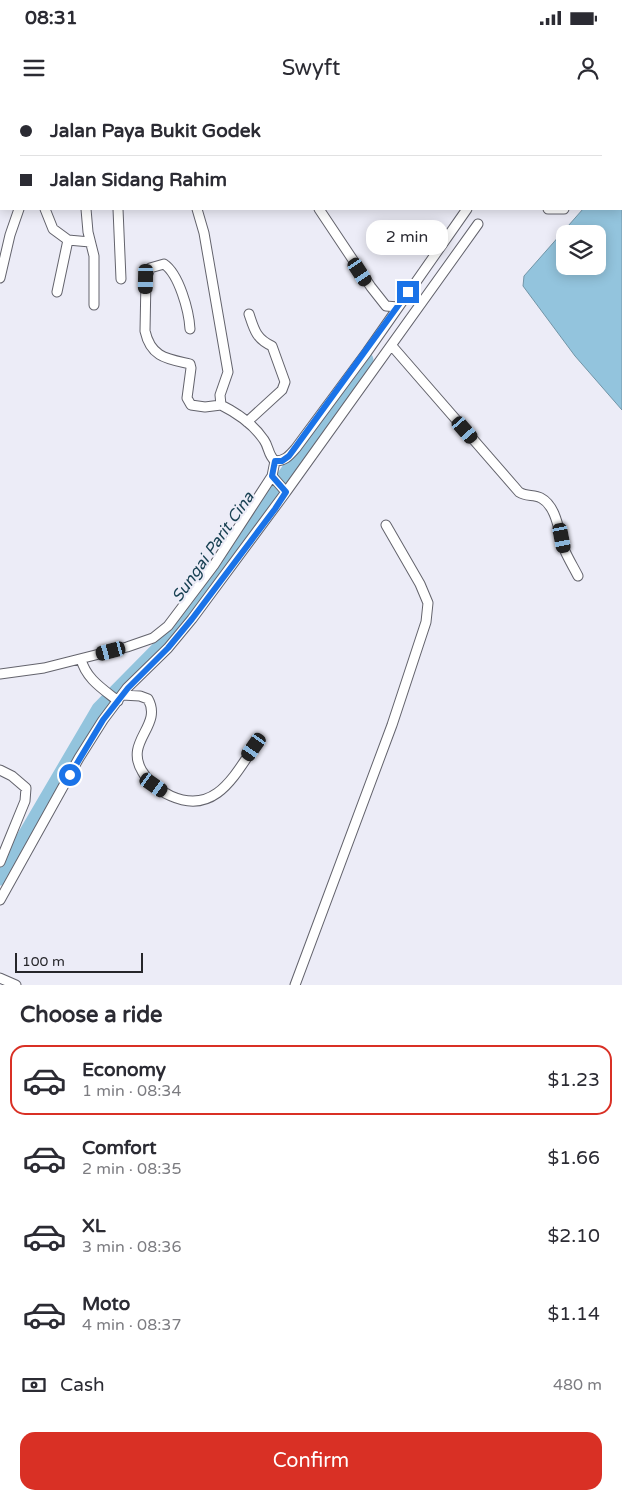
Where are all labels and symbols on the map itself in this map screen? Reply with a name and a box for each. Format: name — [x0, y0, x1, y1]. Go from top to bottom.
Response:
callout: 2 min — [367, 220, 449, 254]
car — [345, 255, 374, 289]
car — [138, 264, 153, 294]
route end — [397, 281, 419, 303]
car — [449, 414, 480, 446]
water label: Sungai Parit Cina — [168, 487, 259, 606]
car — [551, 522, 572, 554]
car — [94, 640, 127, 662]
car — [239, 730, 268, 764]
route start — [59, 764, 81, 786]
car — [137, 770, 170, 800]
scale bar — [15, 950, 142, 973]

